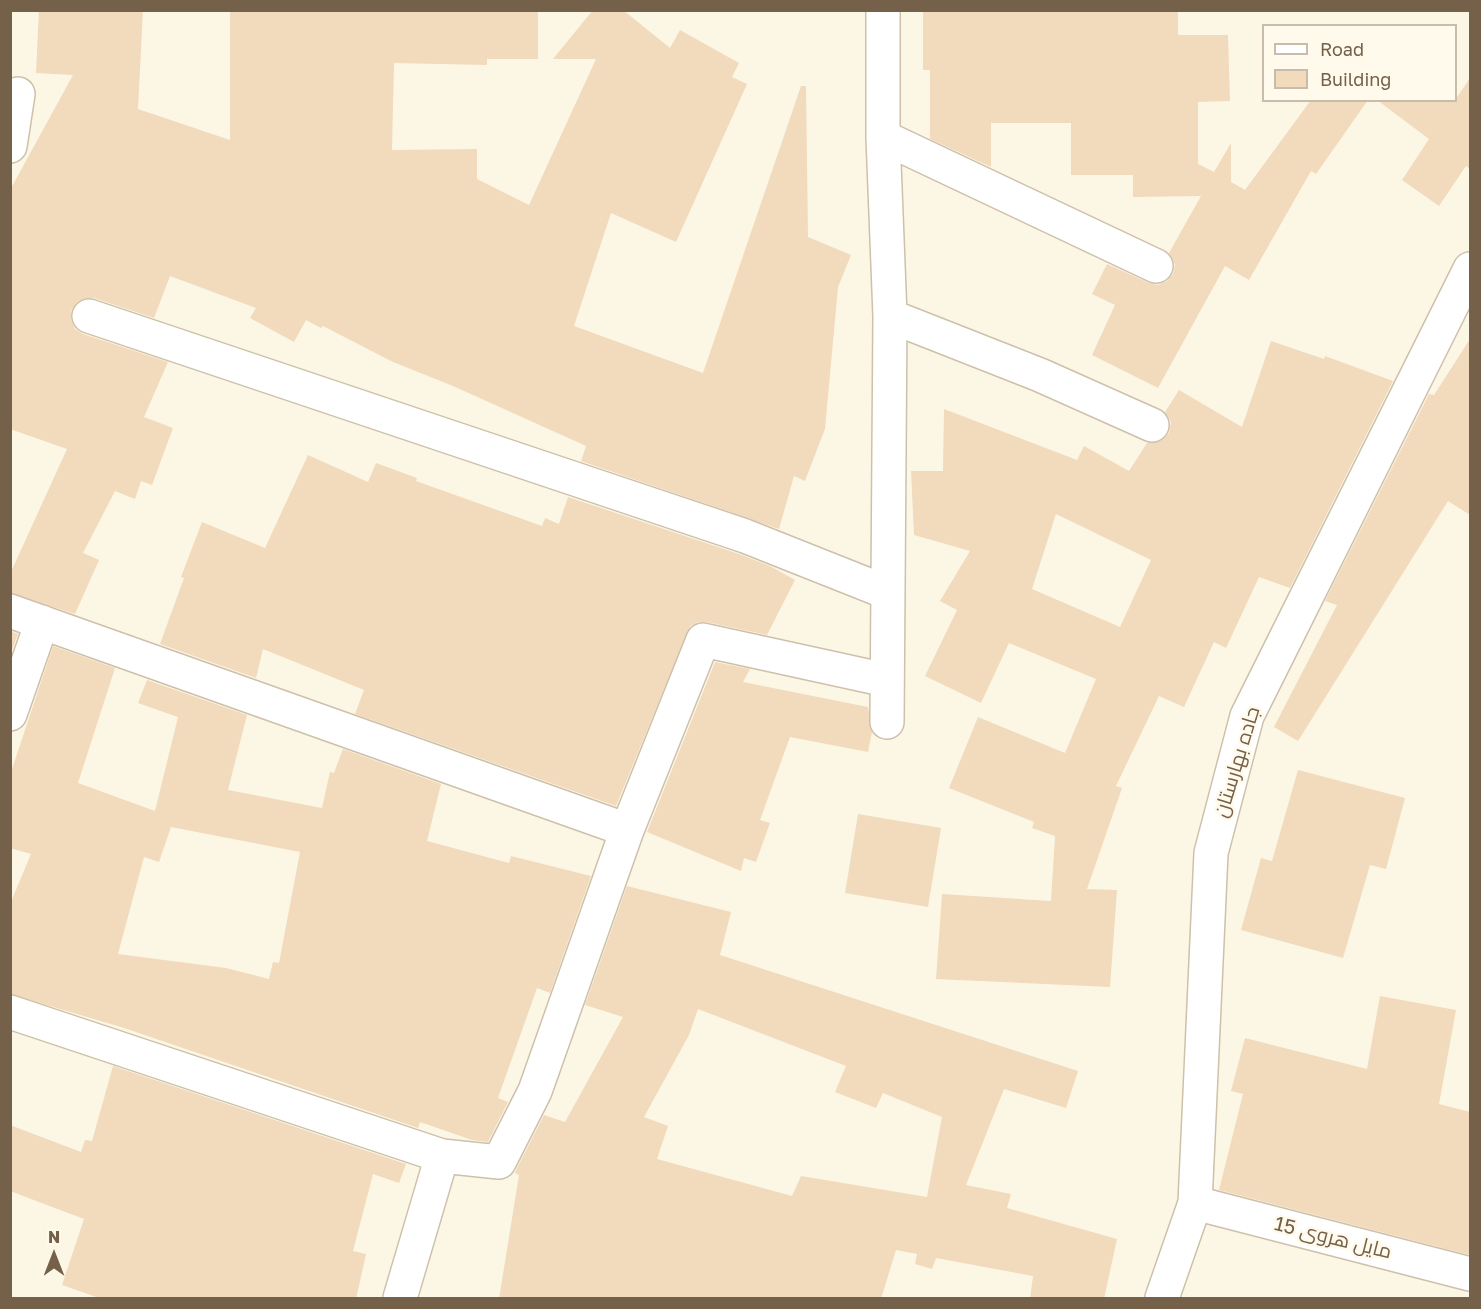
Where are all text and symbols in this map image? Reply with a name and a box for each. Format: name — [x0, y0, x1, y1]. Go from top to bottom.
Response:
legend — [1262, 24, 1457, 102]
text: Road — [1320, 38, 1364, 60]
text: Building — [1320, 68, 1391, 90]
street label: جاده بهارستان — [1209, 704, 1265, 820]
street label: مایل هروی 15 — [1272, 1212, 1394, 1264]
north arrow — [24, 1225, 84, 1285]
text: N — [48, 1227, 60, 1247]

